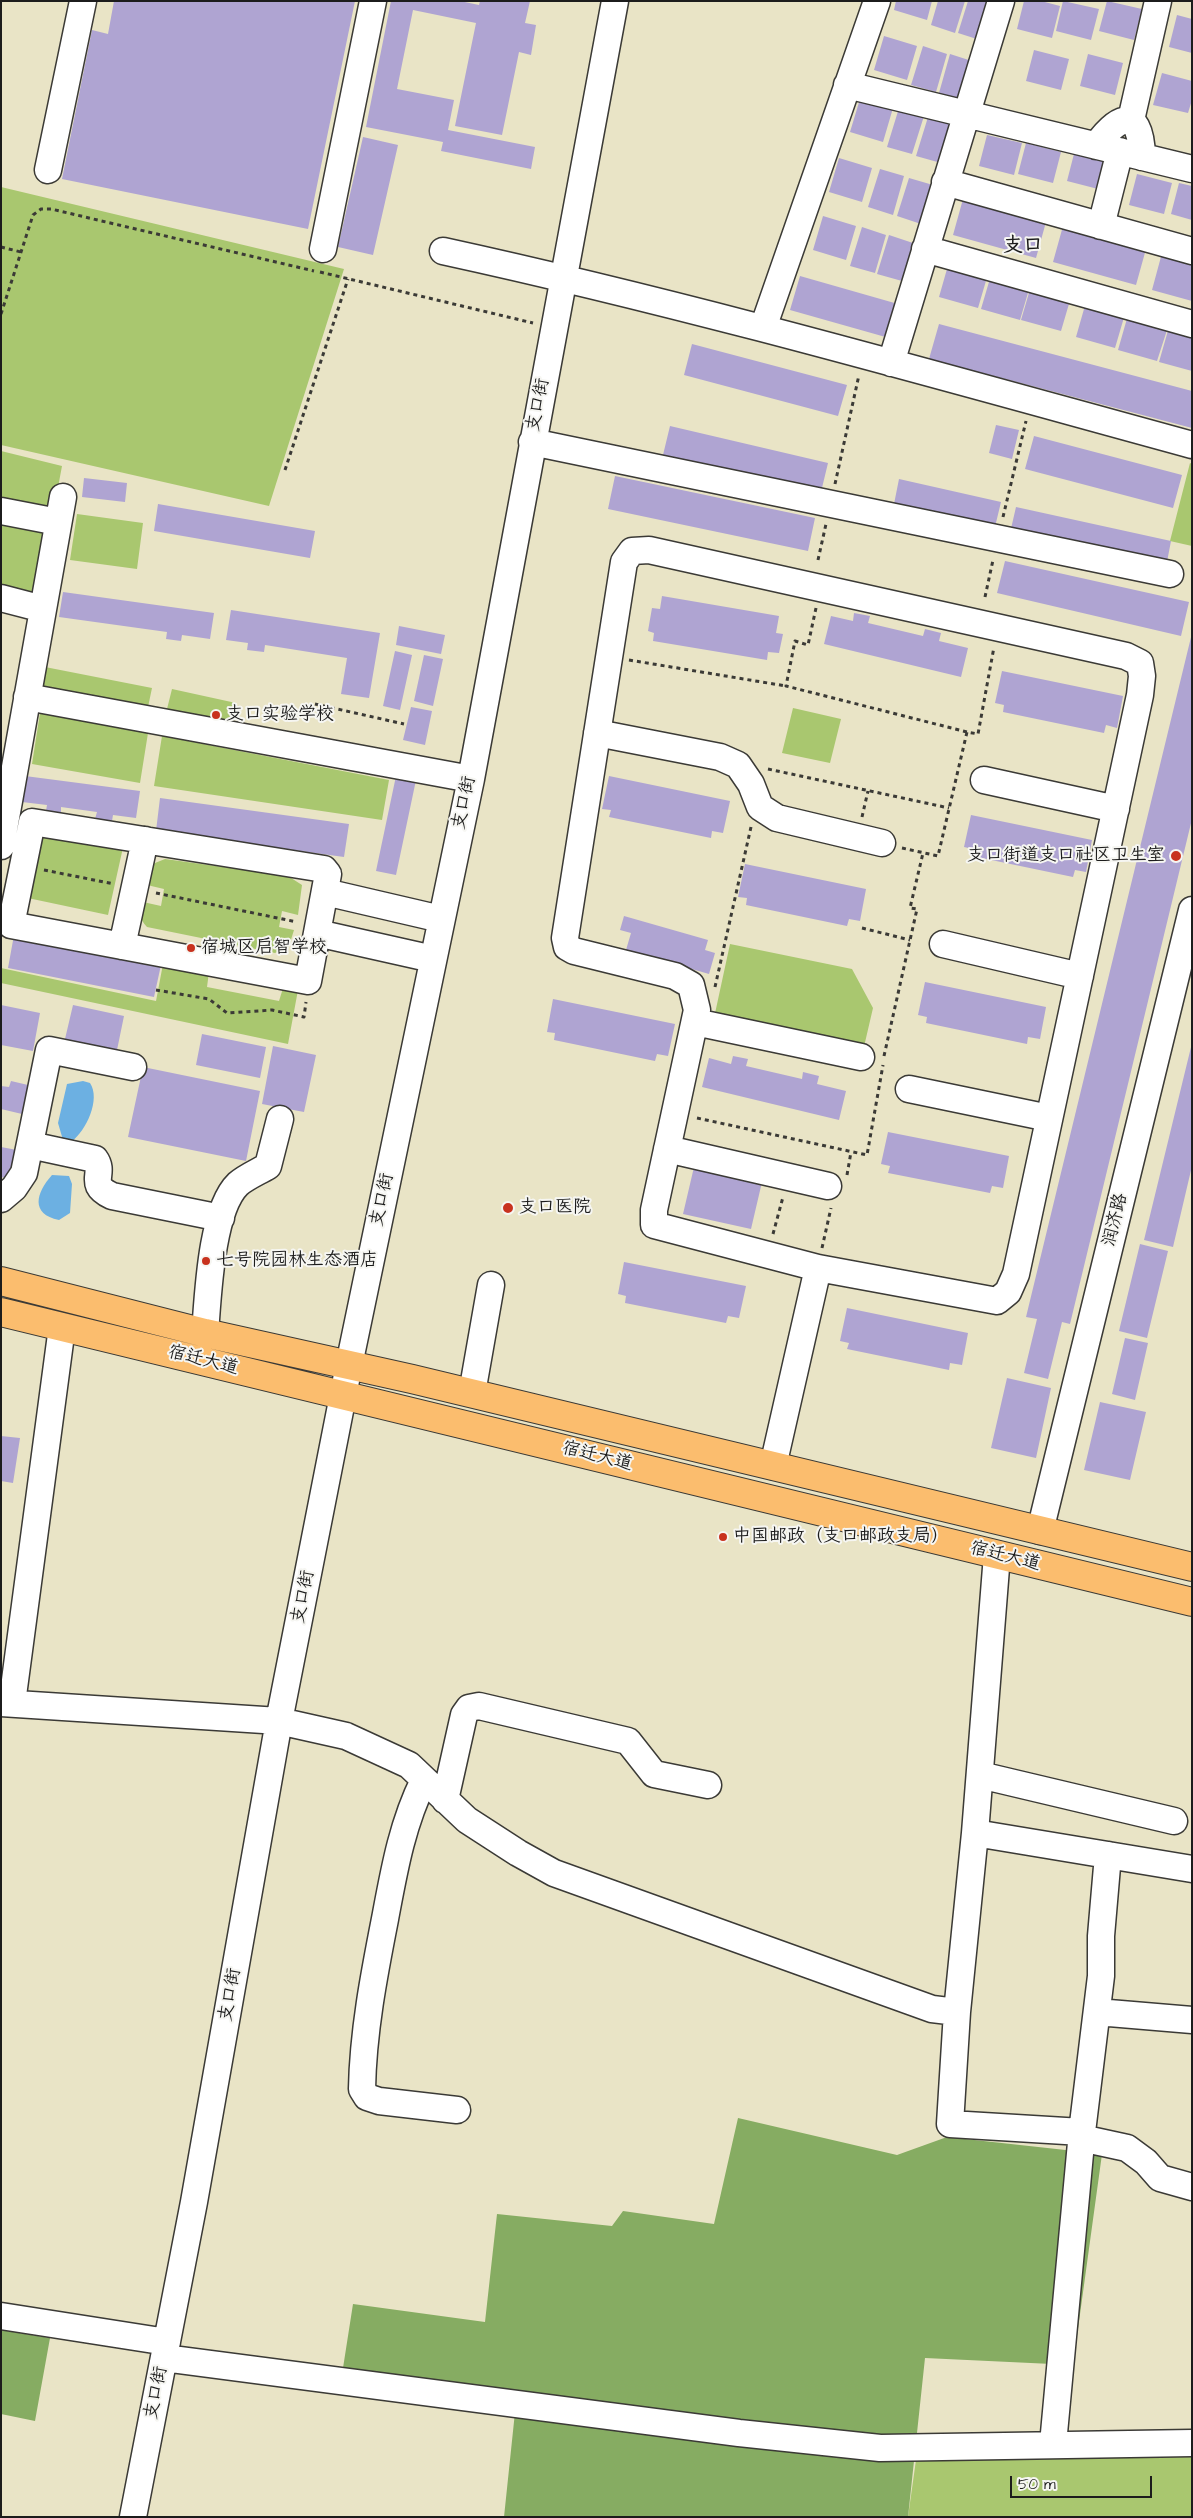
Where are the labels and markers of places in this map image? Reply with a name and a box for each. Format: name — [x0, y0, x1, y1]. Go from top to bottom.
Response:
place label: 支口实验学校 — [226, 704, 334, 726]
marker: 支口实验学校 — [210, 709, 222, 721]
place label: 支口街道支口社区卫生室 — [967, 845, 1165, 867]
marker: 支口街道支口社区卫生室 — [1169, 849, 1183, 863]
place label: 宿城区启智学校 — [201, 937, 327, 959]
marker: 宿城区启智学校 — [185, 942, 197, 954]
place label: 支口医院 — [519, 1197, 591, 1219]
marker: 支口医院 — [501, 1201, 515, 1215]
place label: 七号院园林生态酒店 — [216, 1250, 378, 1272]
marker: 七号院园林生态酒店 — [200, 1255, 212, 1267]
place label: 中国邮政（支口邮政支局） — [733, 1526, 949, 1548]
marker: 中国邮政（支口邮政支局） — [717, 1531, 729, 1543]

